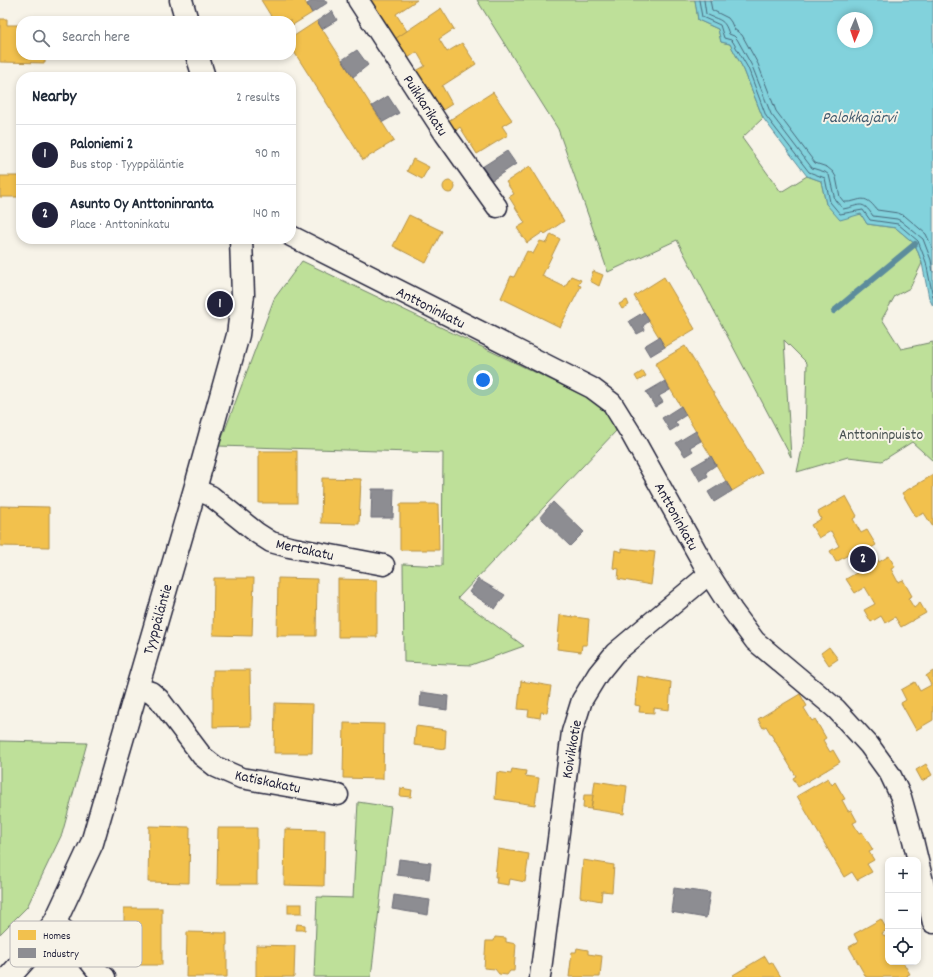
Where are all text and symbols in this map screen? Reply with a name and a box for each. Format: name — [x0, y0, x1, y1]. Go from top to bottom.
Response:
north arrow — [837, 12, 873, 48]
search box — [16, 16, 296, 60]
icon: search — [30, 27, 52, 49]
text: Search here — [62, 27, 130, 49]
street label: Puikkarikatu — [396, 71, 452, 141]
text: Nearby — [32, 86, 76, 110]
text: 2 results — [236, 89, 280, 108]
water label: Palokkajärvi — [822, 107, 899, 130]
text: Paloniemi 2 — [70, 134, 133, 156]
text: 1 — [44, 145, 46, 164]
text: 90 m — [255, 145, 280, 164]
text: Bus stop · Tyyppäläntie — [70, 156, 184, 175]
text: Asunto Oy Anttoninranta — [70, 194, 213, 216]
text: 2 — [42, 205, 48, 224]
text: 140 m — [253, 205, 280, 224]
text: Place · Anttoninkatu — [70, 216, 170, 235]
street label: Anttoninkatu — [392, 282, 468, 336]
pin: 1 — [207, 289, 233, 319]
your location — [473, 370, 493, 390]
park label: Anttoninpuisto — [839, 425, 923, 447]
street label: Anttoninkatu — [648, 479, 703, 555]
street label: Mertakatu — [274, 534, 336, 568]
pin: 2 — [850, 544, 876, 574]
street label: Tyyppäläntie — [138, 581, 180, 657]
street label: Koivikkotie — [557, 718, 589, 780]
street label: Katiskakatu — [233, 765, 303, 801]
map controls — [885, 857, 921, 965]
button: + — [885, 857, 921, 893]
button: − — [885, 893, 921, 929]
legend — [10, 921, 142, 967]
text: Homes — [43, 929, 71, 945]
button: locate — [885, 929, 921, 965]
text: Industry — [43, 947, 79, 963]

